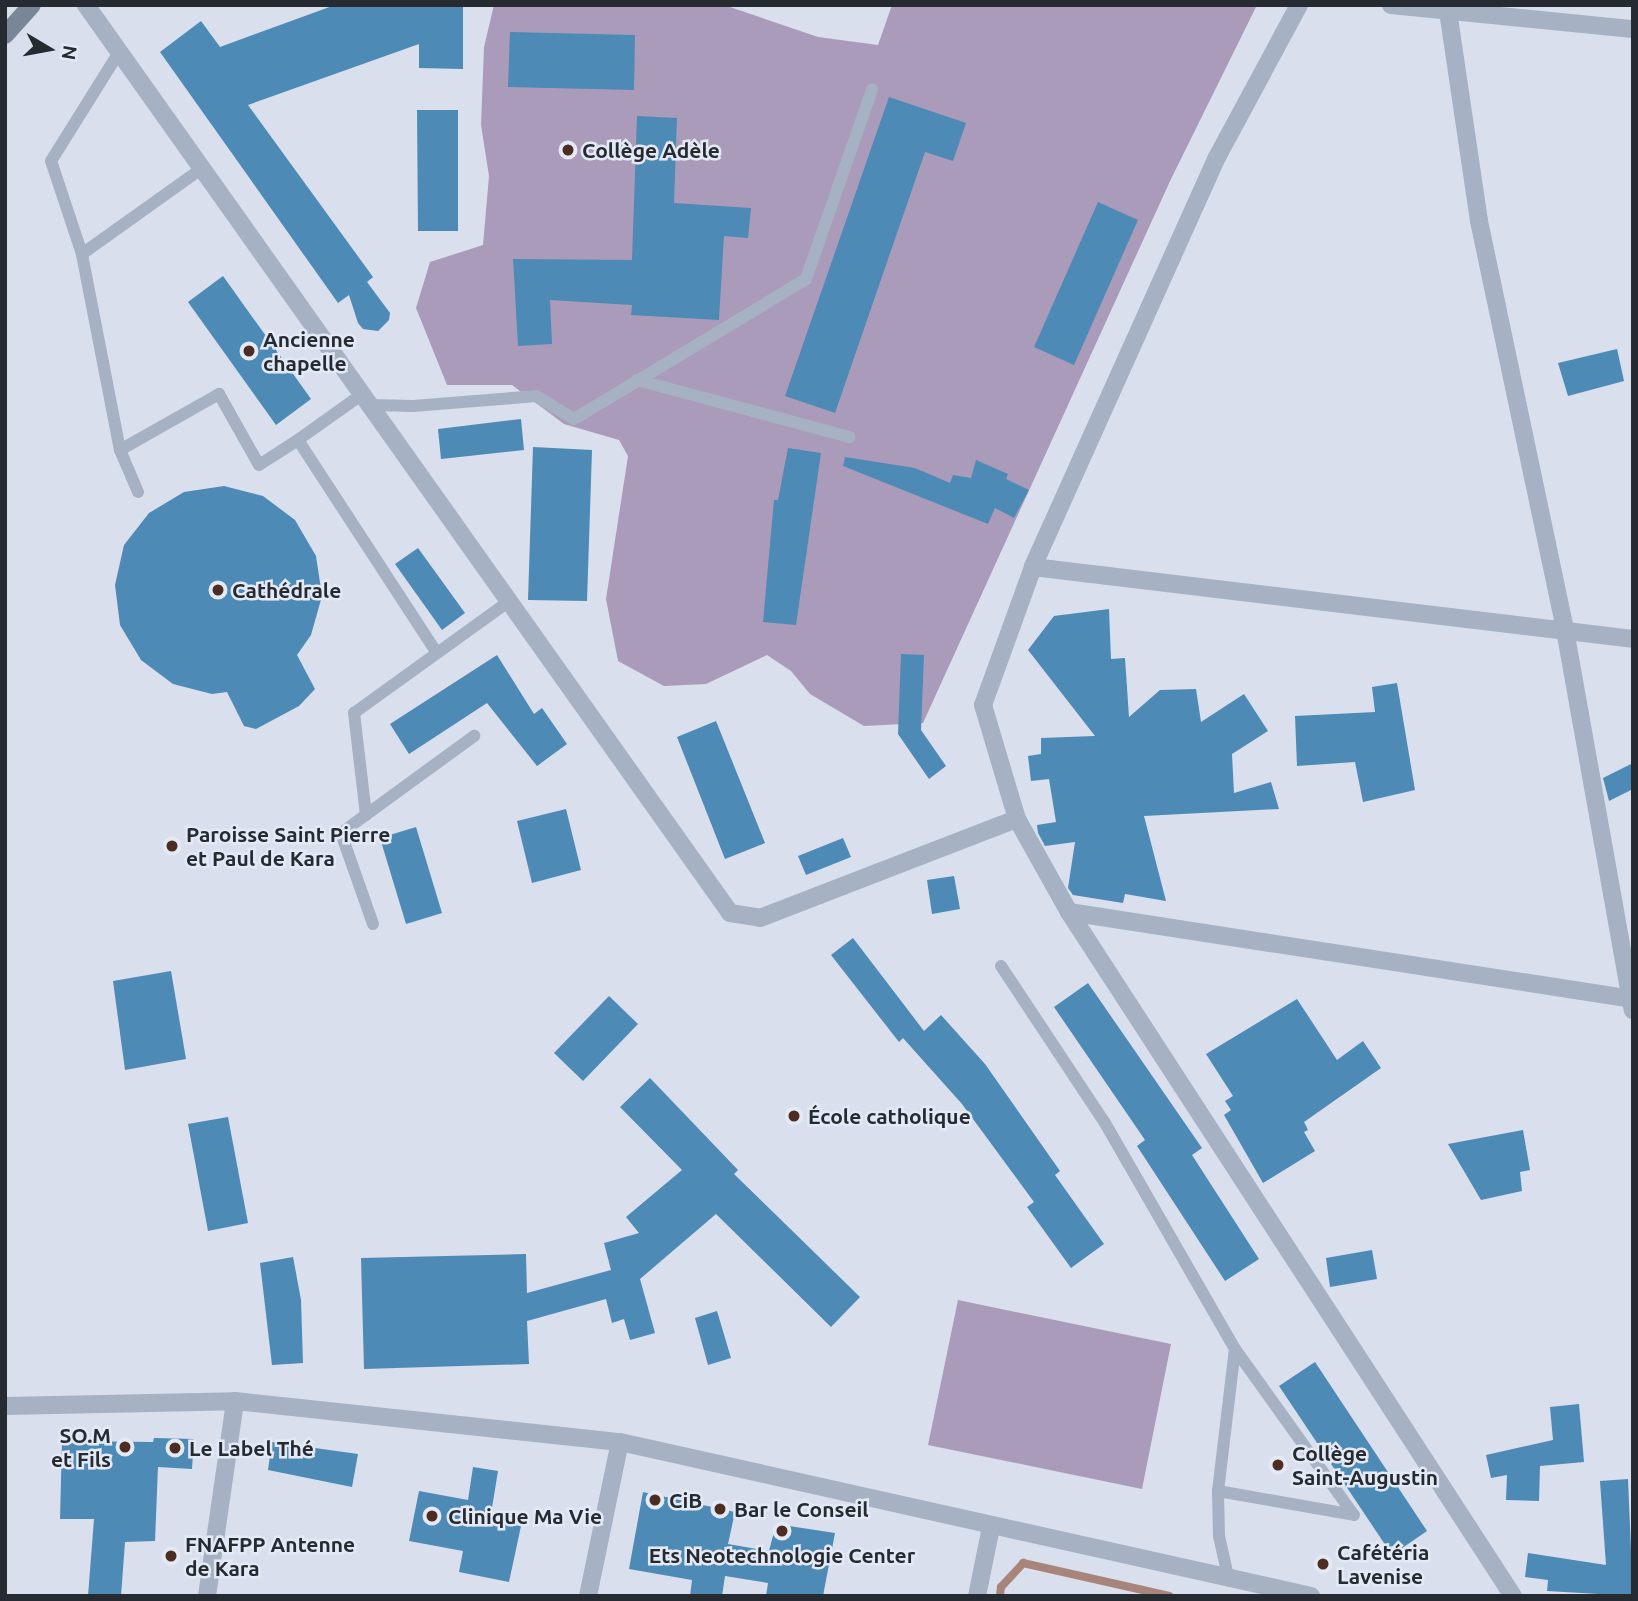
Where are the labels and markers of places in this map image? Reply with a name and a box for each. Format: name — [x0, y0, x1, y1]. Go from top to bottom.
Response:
place label: Collège Adèle — [582, 137, 720, 163]
marker: Collège Adèle — [560, 142, 576, 158]
place label: Ancienne chapelle — [263, 326, 355, 376]
marker: Ancienne chapelle — [241, 343, 257, 359]
place label: Cathédrale — [232, 577, 341, 603]
marker: Cathédrale — [210, 582, 226, 598]
place label: Paroisse Saint Pierre et Paul de Kara — [186, 821, 390, 871]
marker: Paroisse Saint Pierre et Paul de Kara — [164, 838, 180, 854]
place label: École catholique — [808, 1103, 971, 1129]
marker: École catholique — [786, 1108, 802, 1124]
place label: SO.M et Fils — [51, 1422, 111, 1472]
place label: Le Label Thé — [189, 1435, 314, 1461]
marker: SO.M et Fils — [117, 1439, 133, 1455]
marker: Le Label Thé — [167, 1440, 183, 1456]
place label: Collège Saint-Augustin — [1292, 1440, 1438, 1490]
marker: Collège Saint-Augustin — [1270, 1457, 1286, 1473]
place label: CiB — [669, 1487, 702, 1513]
marker: CiB — [647, 1492, 663, 1508]
place label: Bar le Conseil — [734, 1496, 869, 1522]
marker: Bar le Conseil — [712, 1501, 728, 1517]
place label: Clinique Ma Vie — [448, 1503, 602, 1529]
marker: Clinique Ma Vie — [422, 1506, 442, 1526]
marker: Ets Neotechnologie Center — [774, 1523, 790, 1539]
place label: FNAFPP Antenne de Kara — [185, 1531, 355, 1581]
place label: Cafétéria Lavenise — [1337, 1539, 1429, 1589]
place label: Ets Neotechnologie Center — [649, 1542, 915, 1568]
marker: FNAFPP Antenne de Kara — [163, 1548, 179, 1564]
marker: Cafétéria Lavenise — [1315, 1556, 1331, 1572]

